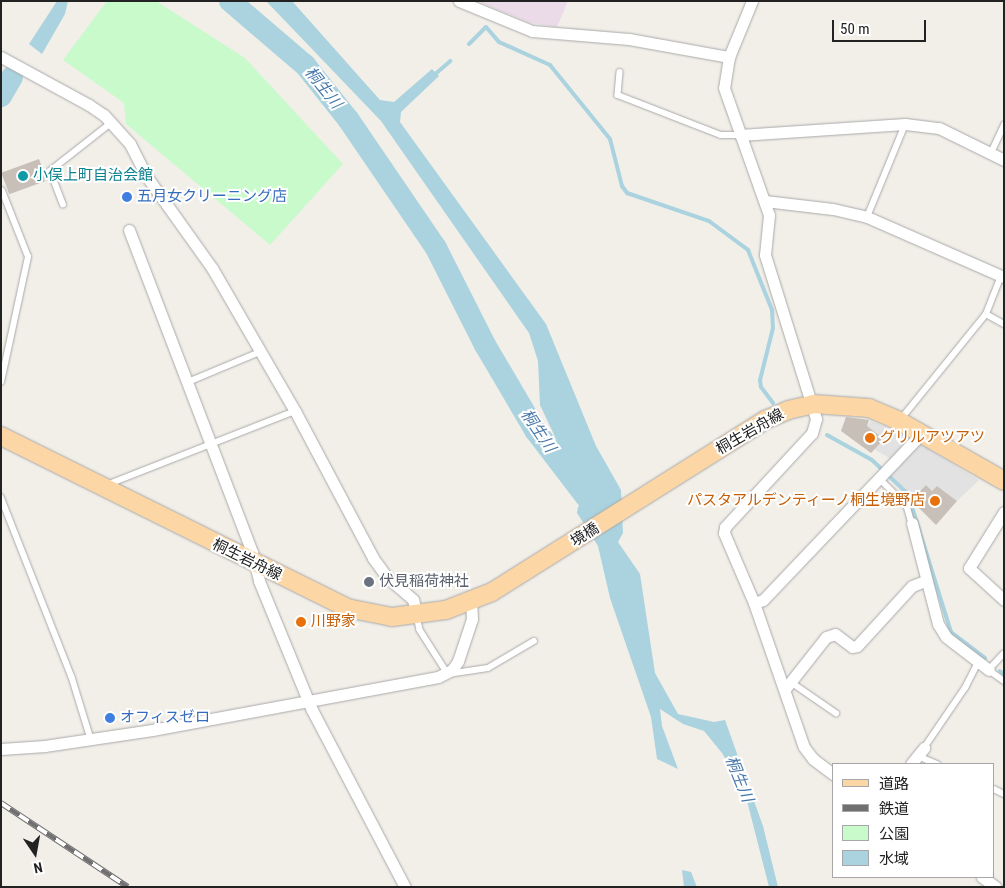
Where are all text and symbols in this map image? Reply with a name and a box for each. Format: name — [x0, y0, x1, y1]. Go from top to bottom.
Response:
scale bar — [835, 10, 929, 42]
text: 50 m — [840, 20, 870, 38]
water label: 桐生川 — [300, 63, 346, 113]
place label: 小俣上町自治会館 — [33, 167, 153, 185]
marker: 小俣上町自治会館 — [17, 170, 29, 182]
place label: 五月女クリーニング店 — [137, 188, 287, 206]
marker: 五月女クリーニング店 — [121, 191, 133, 203]
street label: 桐生岩舟線 — [713, 405, 787, 459]
water label: 桐生川 — [517, 406, 559, 456]
place label: グリルアツアツ — [880, 429, 985, 447]
marker: グリルアツアツ — [864, 432, 876, 444]
place label: パスタアルデンティーノ桐生境野店 — [685, 492, 925, 510]
marker: パスタアルデンティーノ桐生境野店 — [929, 495, 941, 507]
street label: 境橋 — [568, 519, 602, 551]
street label: 桐生岩舟線 — [209, 535, 285, 585]
place label: 伏見稲荷神社 — [379, 573, 469, 591]
marker: 伏見稲荷神社 — [363, 576, 375, 588]
place label: 川野家 — [311, 613, 356, 631]
marker: 川野家 — [295, 616, 307, 628]
place label: オフィスゼロ — [120, 709, 210, 727]
marker: オフィスゼロ — [104, 712, 116, 724]
water label: 桐生川 — [721, 753, 757, 805]
legend — [832, 763, 995, 878]
text: 道路 — [879, 775, 909, 793]
text: 鉄道 — [879, 800, 909, 818]
text: 公園 — [879, 825, 909, 843]
north arrow — [10, 828, 60, 878]
text: 水域 — [879, 850, 909, 868]
text: N — [32, 859, 44, 876]

